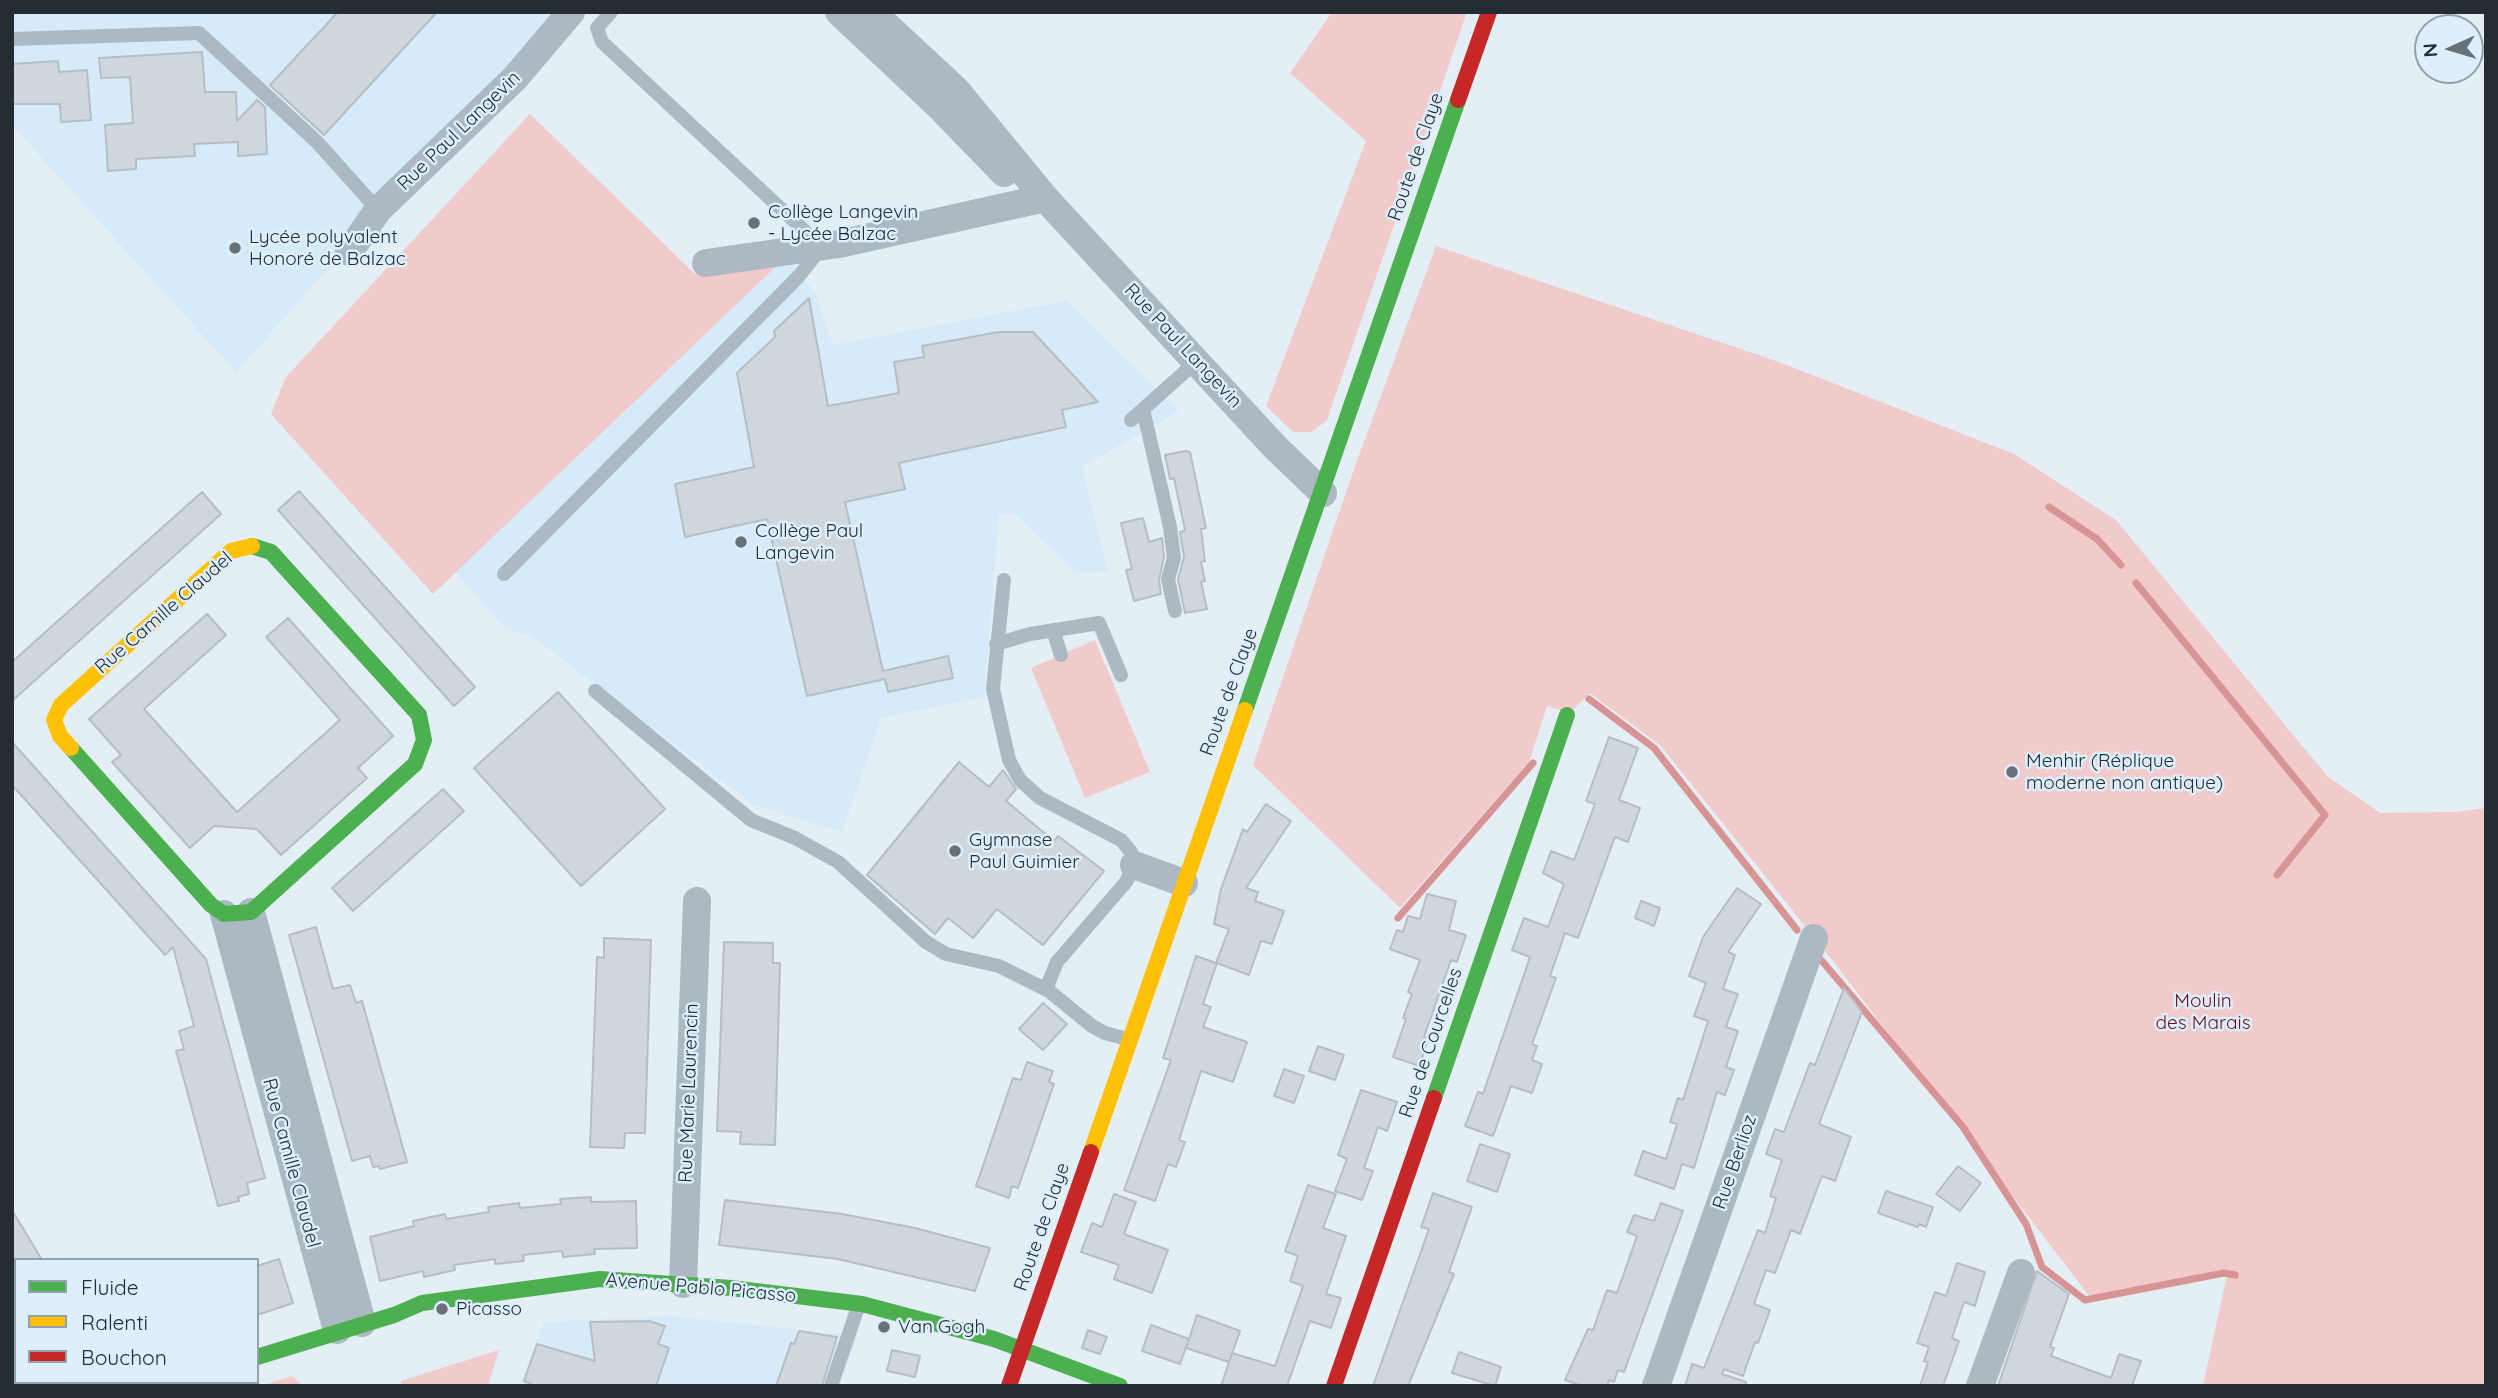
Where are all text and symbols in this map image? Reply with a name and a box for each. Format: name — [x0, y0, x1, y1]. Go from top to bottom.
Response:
north arrow — [2414, 14, 2484, 84]
text: N — [2418, 43, 2443, 58]
street label: Rue Paul Langevin — [393, 67, 525, 195]
street label: Route de Claye — [1383, 90, 1449, 224]
place label: Collège Langevin - Lycée Balzac — [768, 201, 918, 245]
marker: Collège Langevin - Lycée Balzac — [746, 215, 762, 231]
place label: Lycée polyvalent Honoré de Balzac — [249, 226, 406, 270]
marker: Lycée polyvalent Honoré de Balzac — [227, 240, 243, 256]
street label: Rue Paul Langevin — [1119, 279, 1247, 413]
place label: Collège Paul Langevin — [755, 520, 863, 564]
marker: Collège Paul Langevin — [733, 534, 749, 550]
street label: Rue Camille Claudel — [91, 547, 237, 679]
street label: Route de Claye — [1195, 625, 1263, 759]
place label: Menhir (Réplique moderne non antique) — [2026, 750, 2223, 794]
marker: Menhir (Réplique moderne non antique) — [2004, 764, 2020, 780]
place label: Gymnase Paul Guimier — [969, 829, 1079, 873]
marker: Gymnase Paul Guimier — [947, 843, 963, 859]
street label: Rue de Courcelles — [1395, 965, 1467, 1121]
park label: Moulin des Marais — [2155, 990, 2251, 1034]
street label: Rue Marie Laurencin — [674, 1003, 704, 1183]
street label: Rue Camille Claudel — [257, 1076, 325, 1250]
street label: Rue Berlioz — [1708, 1112, 1762, 1212]
street label: Route de Claye — [1009, 1160, 1075, 1294]
legend — [14, 1258, 259, 1384]
street label: Avenue Pablo Picasso — [605, 1268, 797, 1308]
text: Fluide — [81, 1274, 139, 1300]
place label: Picasso — [456, 1298, 522, 1320]
marker: Picasso — [434, 1301, 450, 1317]
text: Ralenti — [81, 1309, 148, 1335]
place label: Van Gogh — [898, 1316, 985, 1338]
marker: Van Gogh — [876, 1319, 892, 1335]
text: Bouchon — [81, 1344, 167, 1370]

